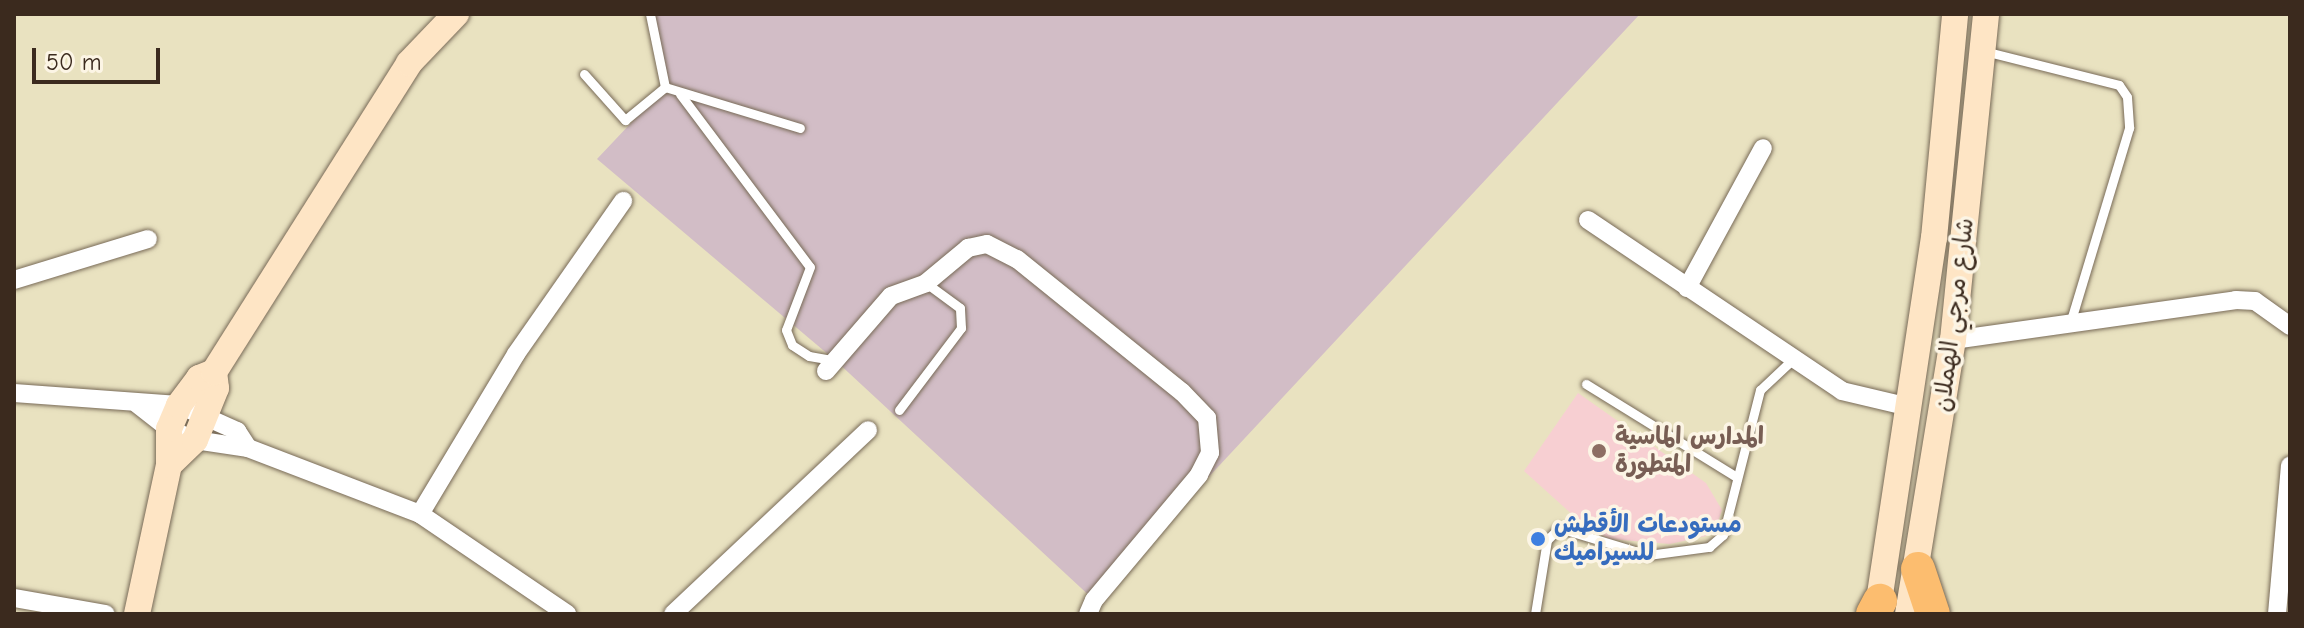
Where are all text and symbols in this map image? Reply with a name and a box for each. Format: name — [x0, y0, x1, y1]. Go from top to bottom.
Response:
scale bar — [36, 32, 164, 82]
text: 50 m — [46, 48, 102, 76]
street label: شارع مرجي الهملان — [1928, 216, 1980, 414]
place label: المدارس الماسية المتطورة — [1615, 423, 1764, 479]
marker: المدارس الماسية المتطورة — [1590, 442, 1608, 460]
place label: مستودعات الأقطش للسيراميك — [1554, 511, 1742, 567]
marker: مستودعات الأقطش للسيراميك — [1529, 530, 1547, 548]

